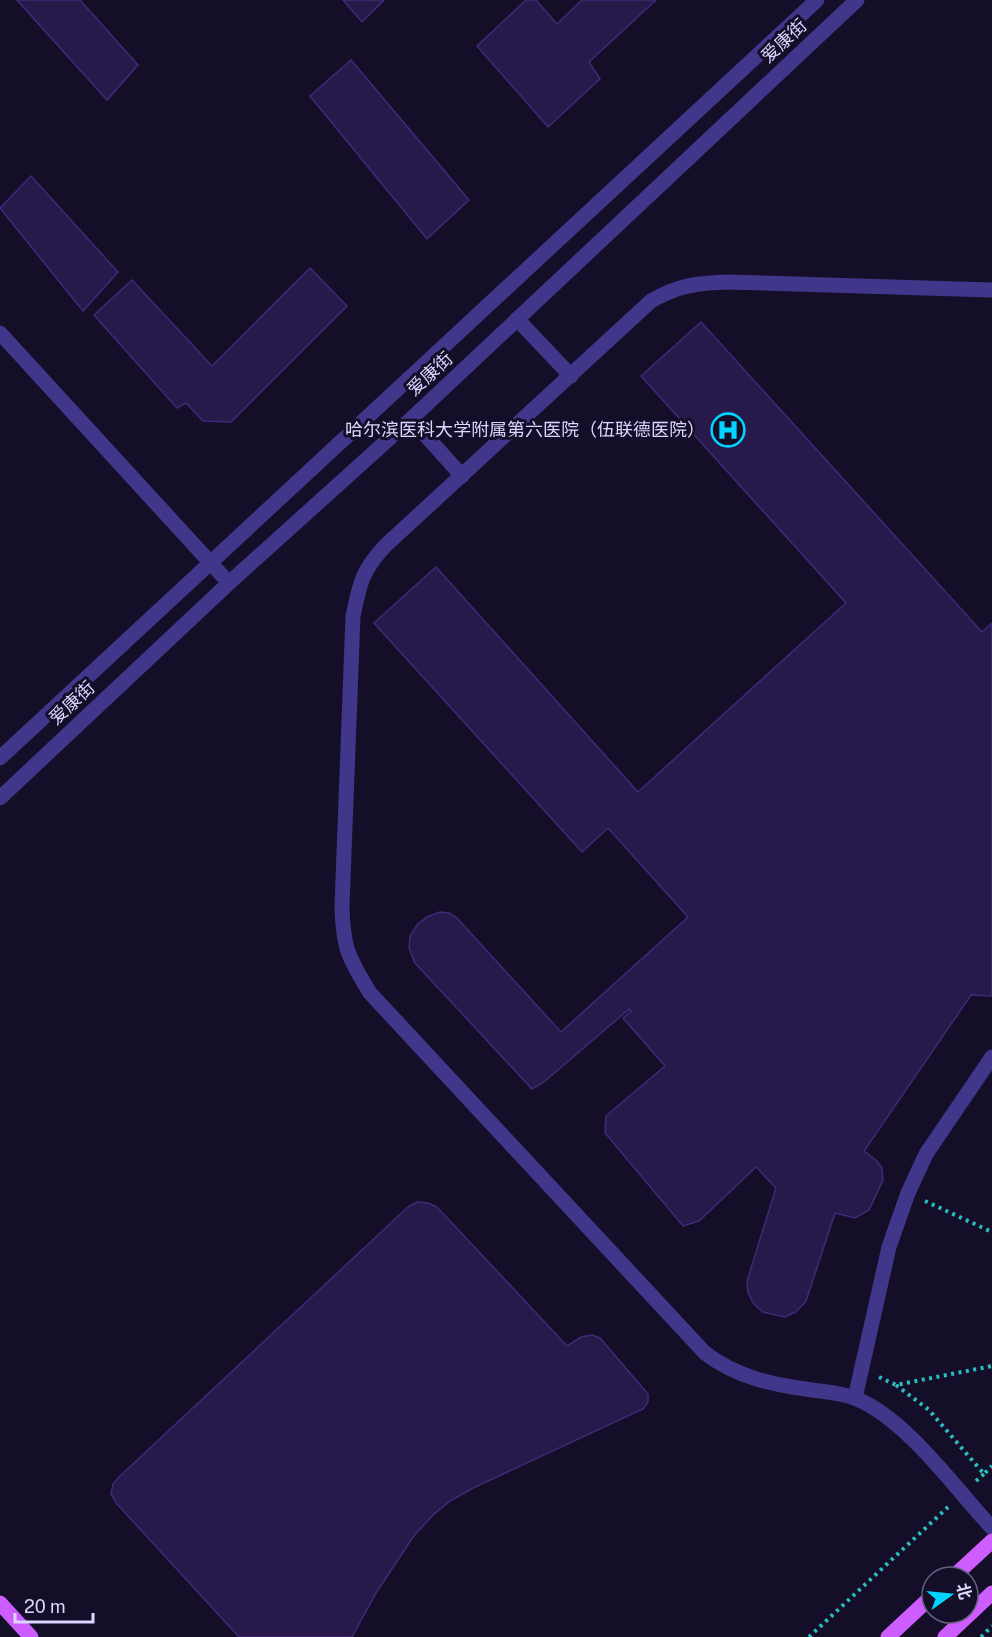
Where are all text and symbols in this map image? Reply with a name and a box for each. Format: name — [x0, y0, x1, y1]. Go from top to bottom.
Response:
street label: 爱康街 — [757, 15, 811, 67]
street label: 爱康街 — [403, 348, 457, 400]
hospital icon: 哈尔滨医科大学附属第六医院（伍联德医院） — [710, 412, 746, 448]
place label: 哈尔滨医科大学附属第六医院（伍联德医院） — [345, 419, 705, 440]
street label: 爱康街 — [45, 677, 99, 729]
north arrow — [920, 1565, 980, 1625]
text: 北 — [953, 1581, 975, 1601]
scale bar — [15, 1586, 93, 1624]
text: 20 m — [24, 1596, 66, 1617]

